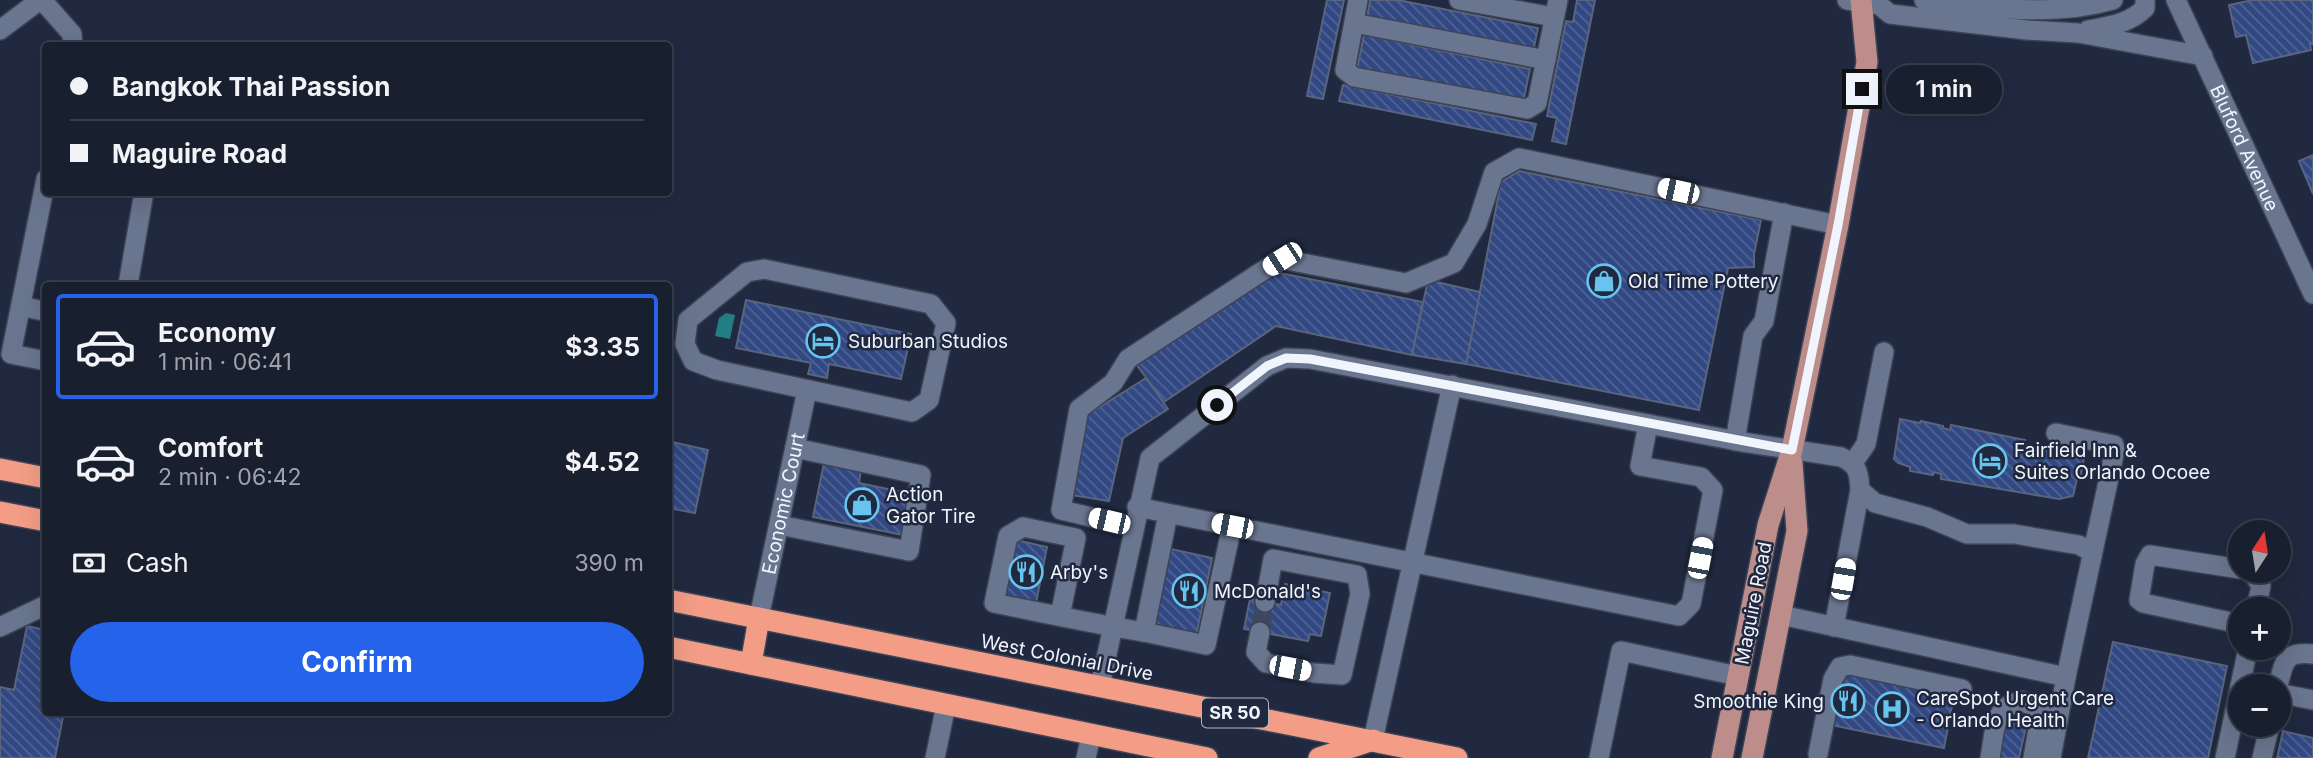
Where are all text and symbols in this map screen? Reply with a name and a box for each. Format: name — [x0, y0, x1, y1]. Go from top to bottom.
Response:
callout: 1 min — [1886, 64, 2002, 114]
text: Bangkok Thai Passion — [112, 71, 390, 102]
route end — [1846, 73, 1878, 105]
text: 1 min — [1916, 75, 1972, 103]
street label: Bluford Avenue — [2205, 81, 2284, 215]
text: Maguire Road — [112, 138, 287, 169]
car — [1656, 176, 1701, 206]
car — [1259, 239, 1306, 279]
shop icon: Old Time Pottery — [1585, 262, 1623, 300]
place label: Old Time Pottery — [1628, 270, 1779, 293]
icon: car — [74, 315, 137, 378]
text: Economy — [158, 317, 276, 348]
hotel icon: Suburban Studios — [804, 322, 842, 360]
place label: Suburban Studios — [848, 330, 1008, 353]
text: $3.35 — [565, 331, 640, 362]
text: 1 min · 06:41 — [158, 348, 292, 376]
route start — [1201, 389, 1233, 421]
icon: car — [74, 430, 137, 493]
street label: Economic Court — [758, 431, 810, 576]
text: Comfort — [158, 432, 263, 463]
place label: Fairfield Inn & Suites Orlando Ocoee — [2014, 439, 2210, 484]
hotel icon: Fairfield Inn & Suites Orlando Ocoee — [1971, 442, 2009, 480]
text: $4.52 — [565, 446, 640, 477]
text: 2 min · 06:42 — [158, 463, 302, 491]
place label: Action Gator Tire — [886, 483, 976, 528]
shop icon: Action Gator Tire — [843, 486, 881, 524]
car — [1087, 506, 1132, 536]
car — [1210, 512, 1255, 540]
north arrow — [2228, 520, 2291, 583]
map controls — [2228, 520, 2291, 737]
car — [1686, 535, 1715, 581]
street label: Maguire Road — [1730, 540, 1777, 666]
icon: cash — [70, 544, 108, 582]
text: Cash — [126, 547, 189, 578]
text: 390 m — [574, 549, 644, 577]
restaurant icon: Arby's — [1007, 553, 1045, 591]
car — [1830, 556, 1857, 602]
place label: Arby's — [1050, 561, 1108, 584]
restaurant icon: McDonald's — [1170, 572, 1208, 610]
place label: McDonald's — [1214, 580, 1321, 603]
button: + — [2228, 597, 2291, 660]
button: Confirm — [70, 622, 644, 702]
street label: West Colonial Drive — [979, 629, 1155, 686]
car — [1268, 654, 1313, 682]
button: − — [2228, 674, 2291, 737]
restaurant icon: Smoothie King — [1829, 682, 1867, 720]
place label: CareSpot Urgent Care - Orlando Health — [1916, 687, 2114, 732]
place label: Smoothie King — [1693, 690, 1824, 713]
hospital icon: CareSpot Urgent Care - Orlando Health — [1873, 690, 1911, 728]
road number: SR 50 — [1202, 698, 1268, 728]

